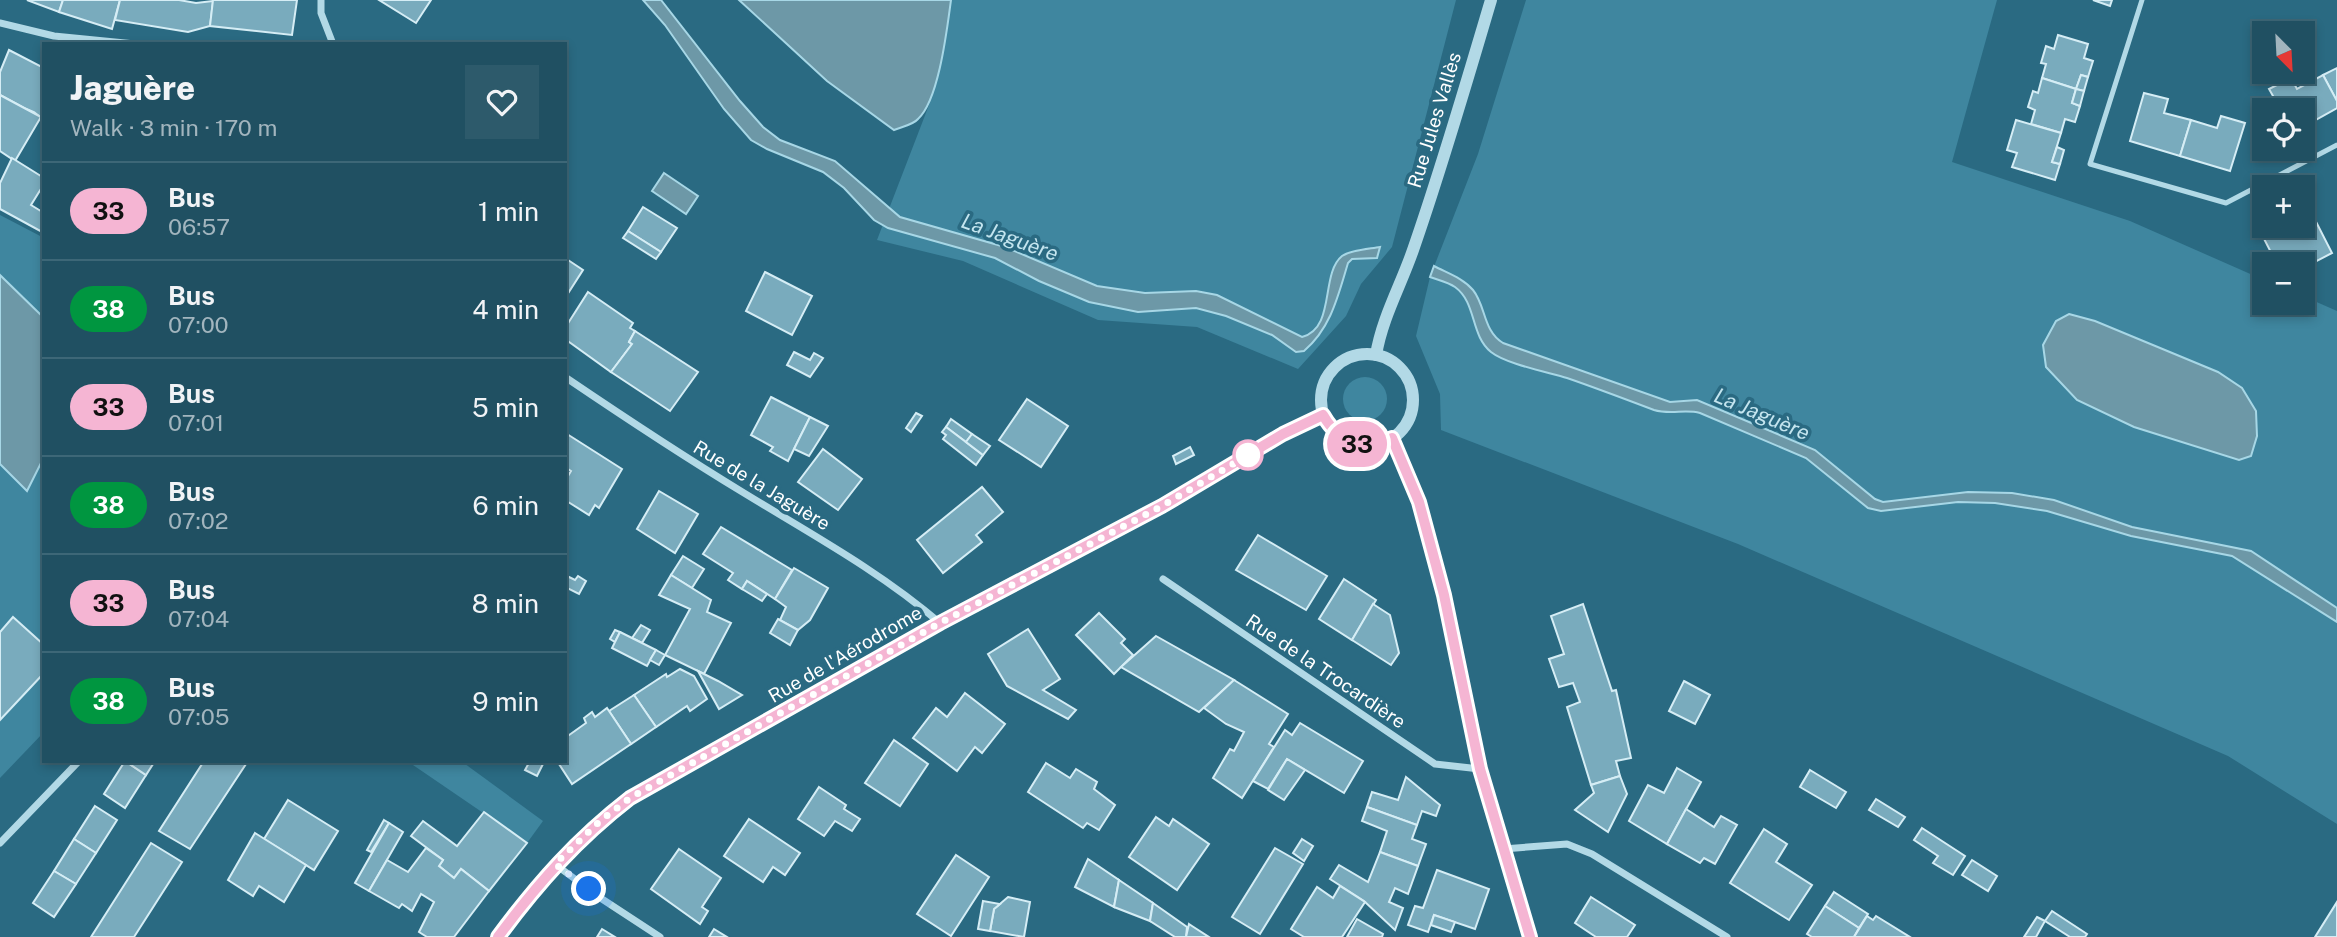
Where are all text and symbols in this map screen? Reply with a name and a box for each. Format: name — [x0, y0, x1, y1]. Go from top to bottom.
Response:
north arrow — [2252, 21, 2315, 84]
map controls — [2252, 21, 2315, 315]
street label: Rue Jules Vallès — [1403, 49, 1465, 191]
button: heart — [465, 65, 539, 139]
text: Jaguère — [70, 69, 195, 107]
button: locate — [2252, 98, 2315, 161]
text: Walk · 3 min · 170 m — [70, 114, 277, 141]
button: + — [2252, 175, 2315, 238]
text: Bus — [168, 182, 215, 213]
text: 1 min — [478, 196, 539, 227]
text: 33 — [93, 197, 124, 225]
water label: La Jaguère — [958, 208, 1062, 266]
text: 06:57 — [168, 213, 230, 240]
button: − — [2252, 252, 2315, 315]
text: Bus — [168, 280, 215, 311]
text: 4 min — [472, 294, 539, 325]
text: 38 — [93, 295, 125, 323]
text: 07:00 — [168, 311, 229, 338]
text: Bus — [168, 378, 215, 409]
water label: La Jaguère — [1710, 383, 1814, 445]
text: 5 min — [472, 392, 539, 423]
text: 33 — [93, 393, 124, 421]
text: 07:01 — [168, 409, 224, 436]
line badge: 33 — [1326, 421, 1388, 467]
text: 33 — [1341, 430, 1373, 458]
street label: Rue de la Jaguère — [690, 436, 834, 534]
unlabelled marker — [1233, 440, 1263, 470]
text: Bus — [168, 476, 215, 507]
text: 6 min — [472, 490, 539, 521]
text: 38 — [93, 491, 125, 519]
text: 07:02 — [168, 507, 228, 534]
text: Bus — [168, 574, 215, 605]
text: 8 min — [472, 588, 539, 619]
text: 33 — [93, 589, 124, 617]
street label: Rue de l'Aérodrome — [764, 601, 926, 707]
text: 07:04 — [168, 605, 229, 632]
street label: Rue de la Trocardière — [1242, 609, 1410, 733]
text: Bus — [168, 672, 215, 703]
text: 9 min — [472, 686, 539, 717]
text: 38 — [93, 687, 125, 715]
text: 07:05 — [168, 703, 229, 730]
your location — [571, 871, 606, 906]

